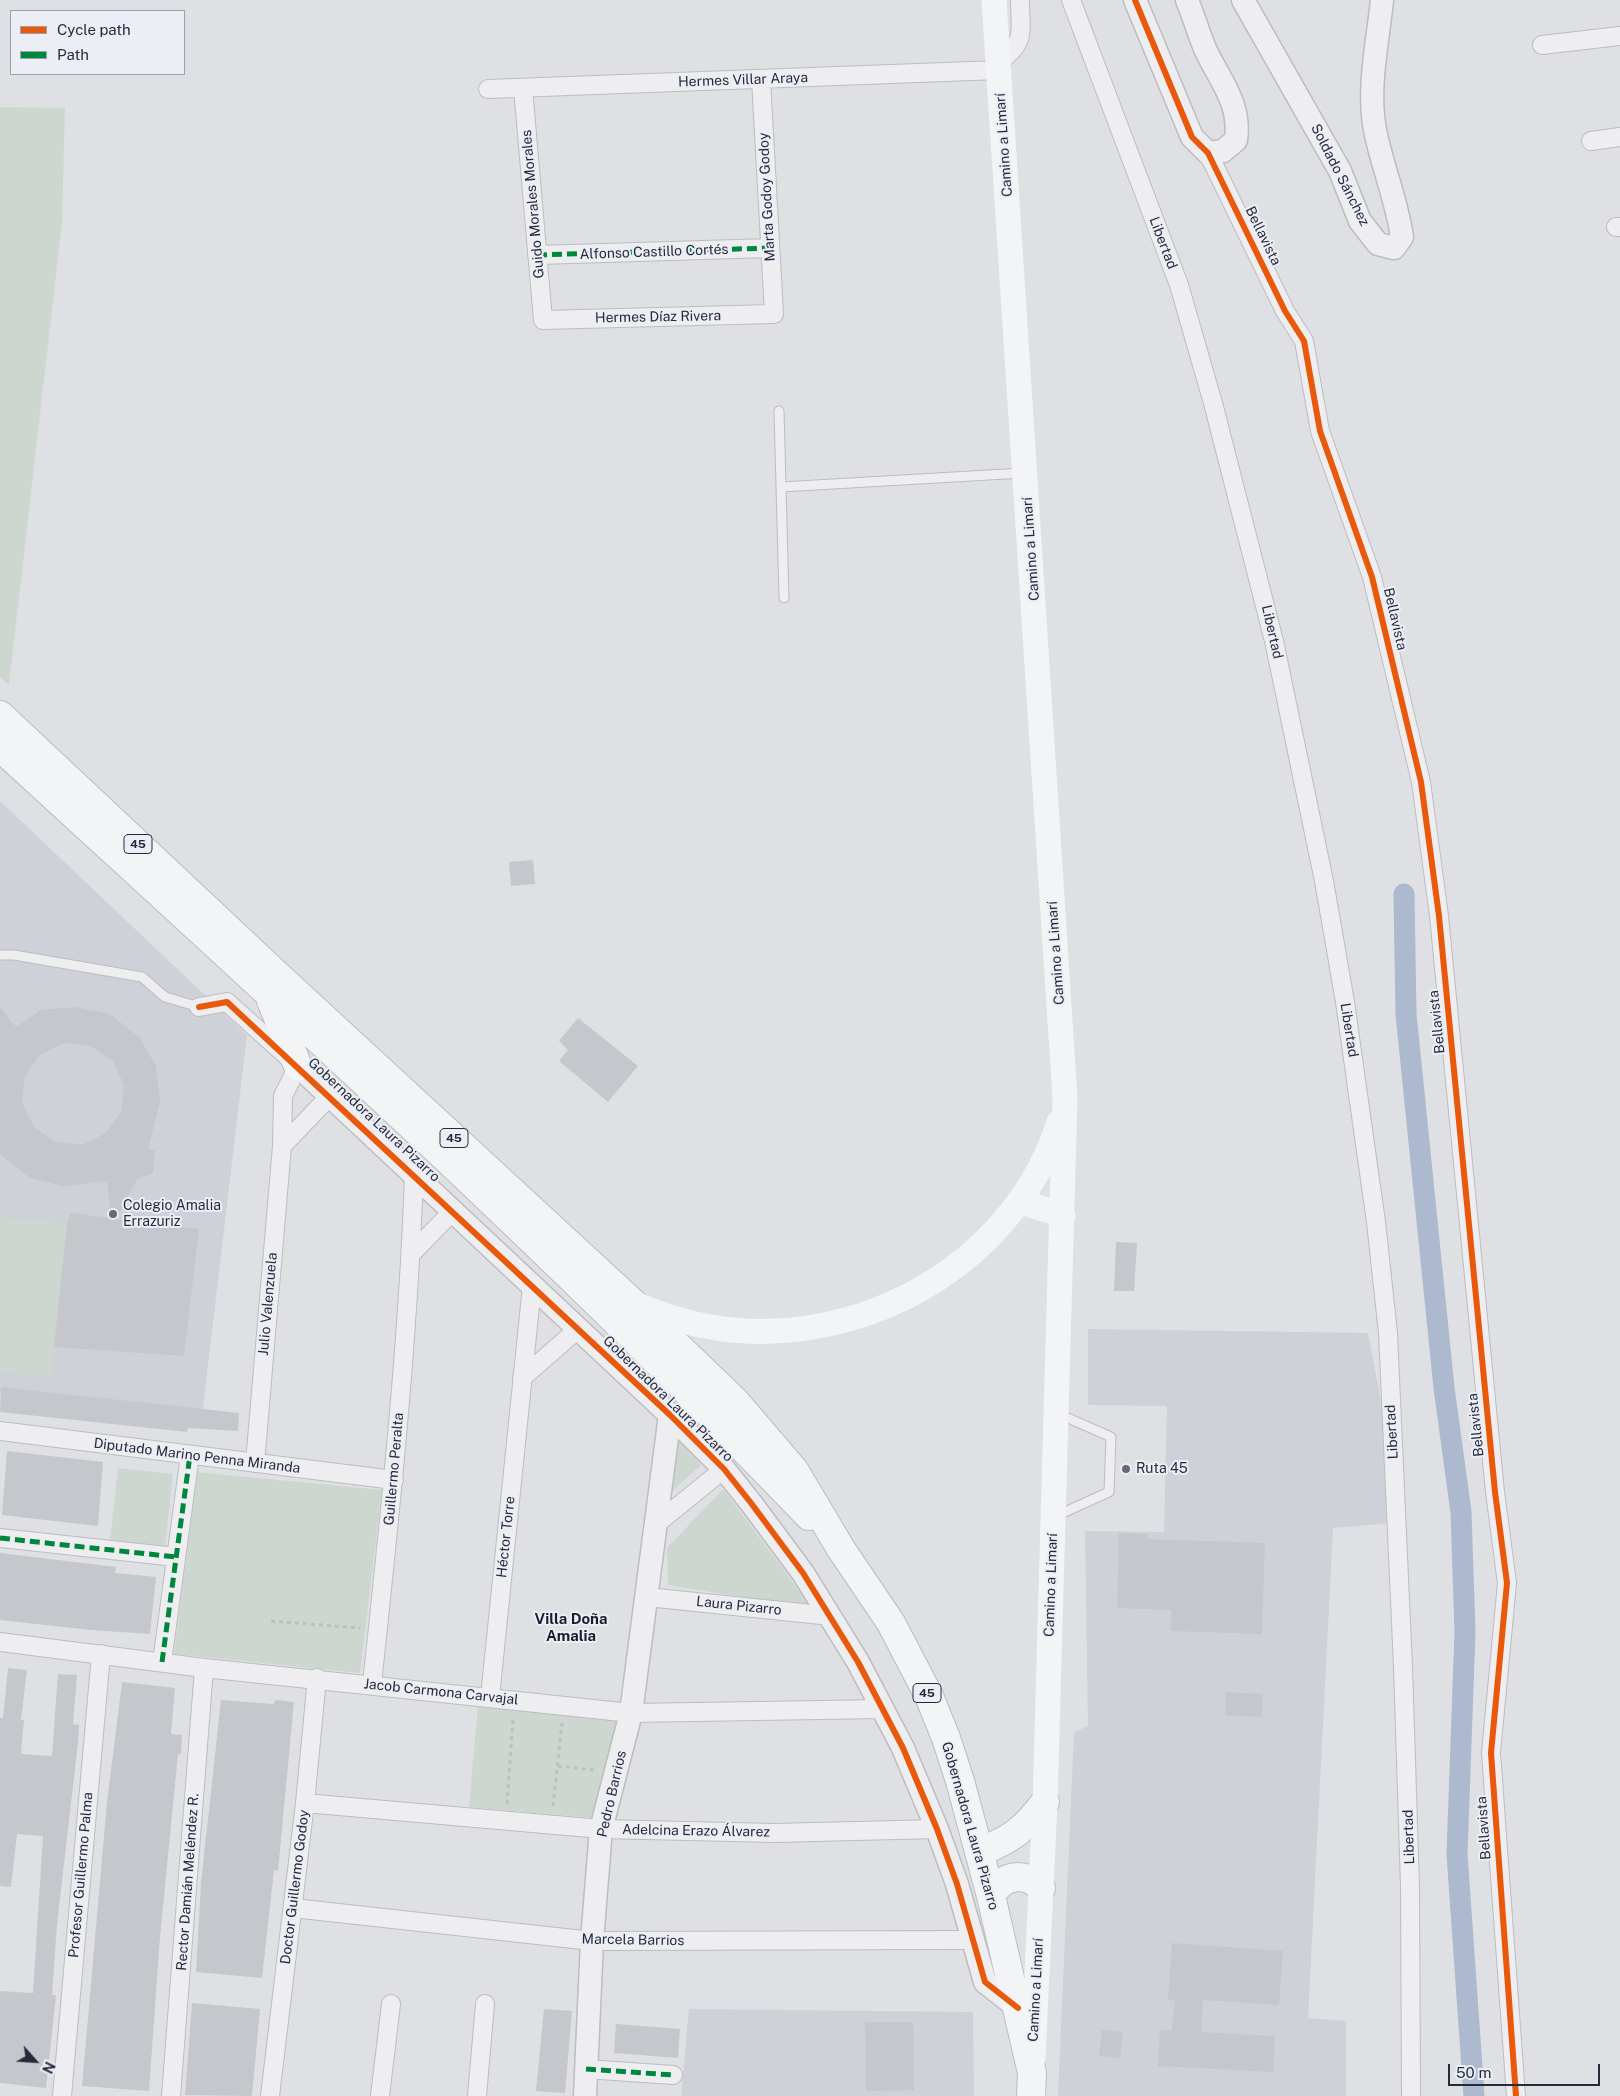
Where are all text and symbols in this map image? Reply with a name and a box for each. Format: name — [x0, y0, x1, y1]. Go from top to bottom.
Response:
legend — [10, 10, 185, 75]
text: Cycle path — [57, 21, 131, 38]
text: Path — [57, 46, 89, 63]
street label: Hermes Villar Araya — [678, 69, 808, 91]
street label: Camino a Limarí — [992, 93, 1016, 197]
street label: Soldado Sánchez — [1307, 121, 1373, 229]
street label: Guido Morales Morales — [518, 129, 548, 279]
street label: Marta Godoy Godoy — [755, 132, 779, 262]
street label: Bellavista — [1241, 204, 1285, 268]
street label: Libertad — [1145, 214, 1181, 272]
street label: Alfonso Castillo Cortés — [579, 241, 729, 263]
street label: Hermes Díaz Rivera — [595, 308, 721, 326]
street label: Camino a Limarí — [1019, 497, 1043, 601]
street label: Bellavista — [1380, 586, 1410, 652]
street label: Libertad — [1258, 603, 1286, 661]
road number: 45 — [124, 834, 152, 854]
street label: Camino a Limarí — [1044, 901, 1068, 1005]
street label: Bellavista — [1425, 989, 1449, 1055]
street label: Libertad — [1336, 1002, 1362, 1058]
street label: Gobernadora Laura Pizarro — [305, 1054, 443, 1186]
road number: 45 — [440, 1128, 468, 1148]
place label: Colegio Amalia Errazuriz — [123, 1198, 221, 1230]
marker: Colegio Amalia Errazuriz — [107, 1208, 119, 1220]
street label: Julio Valenzuela — [255, 1252, 281, 1356]
street label: Gobernadora Laura Pizarro — [600, 1332, 736, 1466]
street label: Bellavista — [1464, 1392, 1488, 1458]
street label: Libertad — [1382, 1404, 1402, 1460]
street label: Guillermo Peralta — [381, 1412, 407, 1526]
street label: Diputado Marino Penna Miranda — [93, 1435, 301, 1477]
place label: Ruta 45 — [1136, 1461, 1188, 1477]
marker: Ruta 45 — [1120, 1463, 1132, 1475]
street label: Héctor Torre — [493, 1495, 519, 1579]
street label: Camino a Limarí — [1041, 1533, 1061, 1637]
street label: Laura Pizarro — [695, 1593, 783, 1619]
district label: Villa Doña Amalia — [535, 1610, 607, 1645]
street label: Jacob Carmona Carvajal — [363, 1676, 519, 1708]
road number: 45 — [913, 1684, 941, 1702]
street label: Gobernadora Laura Pizarro — [938, 1740, 1002, 1912]
street label: Pedro Barrios — [594, 1749, 630, 1839]
street label: Profesor Guillermo Palma — [65, 1791, 97, 1959]
street label: Rector Damián Meléndez R. — [173, 1793, 203, 1971]
street label: Bellavista — [1473, 1796, 1495, 1860]
street label: Doctor Guillermo Godoy — [277, 1809, 313, 1965]
street label: Libertad — [1400, 1809, 1418, 1865]
street label: Adelcina Erazo Álvarez — [622, 1821, 770, 1841]
street label: Marcela Barrios — [581, 1931, 685, 1949]
street label: Camino a Limarí — [1025, 1938, 1047, 2042]
north arrow — [10, 2036, 60, 2086]
scale bar — [1450, 2054, 1602, 2086]
text: N — [39, 2059, 58, 2076]
text: 50 m — [1456, 2064, 1491, 2081]

